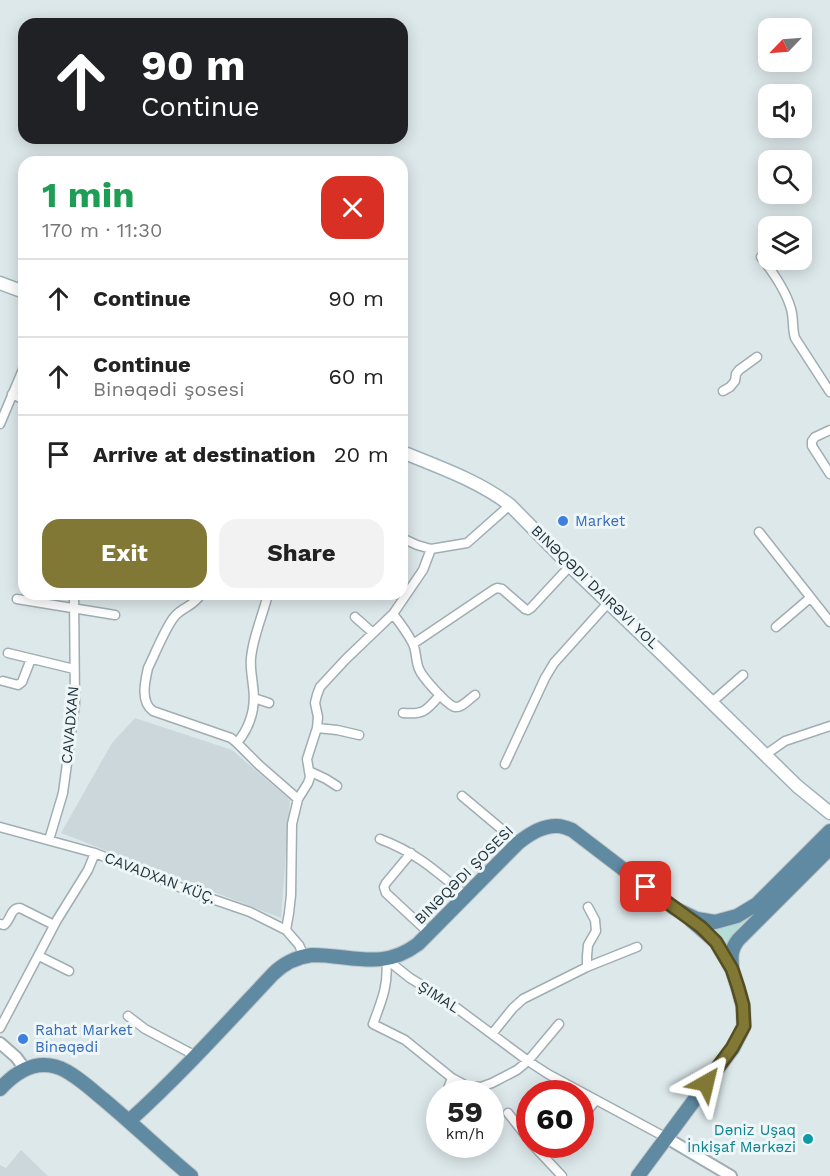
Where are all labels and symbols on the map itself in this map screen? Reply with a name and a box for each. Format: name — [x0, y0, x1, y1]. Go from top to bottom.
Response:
north arrow — [758, 18, 812, 72]
place label: Market — [575, 512, 626, 530]
marker: Market — [556, 514, 570, 528]
street label: BINƏQƏDI DAIRƏVI YOL — [527, 521, 663, 653]
street label: CAVADXAN — [58, 685, 82, 765]
street label: BINƏQƏDI ŞOSESI — [411, 822, 517, 928]
street label: CAVADXAN KÜÇ. — [102, 848, 218, 908]
pin — [620, 861, 671, 912]
street label: ŞIMAL — [415, 977, 463, 1017]
place label: Rahat Market Binəqədi — [35, 1021, 133, 1056]
marker: Rahat Market Binəqədi — [16, 1032, 30, 1046]
position arrow — [674, 1051, 738, 1115]
speed limit sign: 60 — [516, 1080, 594, 1158]
place label: Dəniz Uşaq İnkişaf Mərkəzi — [687, 1121, 796, 1156]
marker: Dəniz Uşaq İnkişaf Mərkəzi — [801, 1132, 815, 1146]

